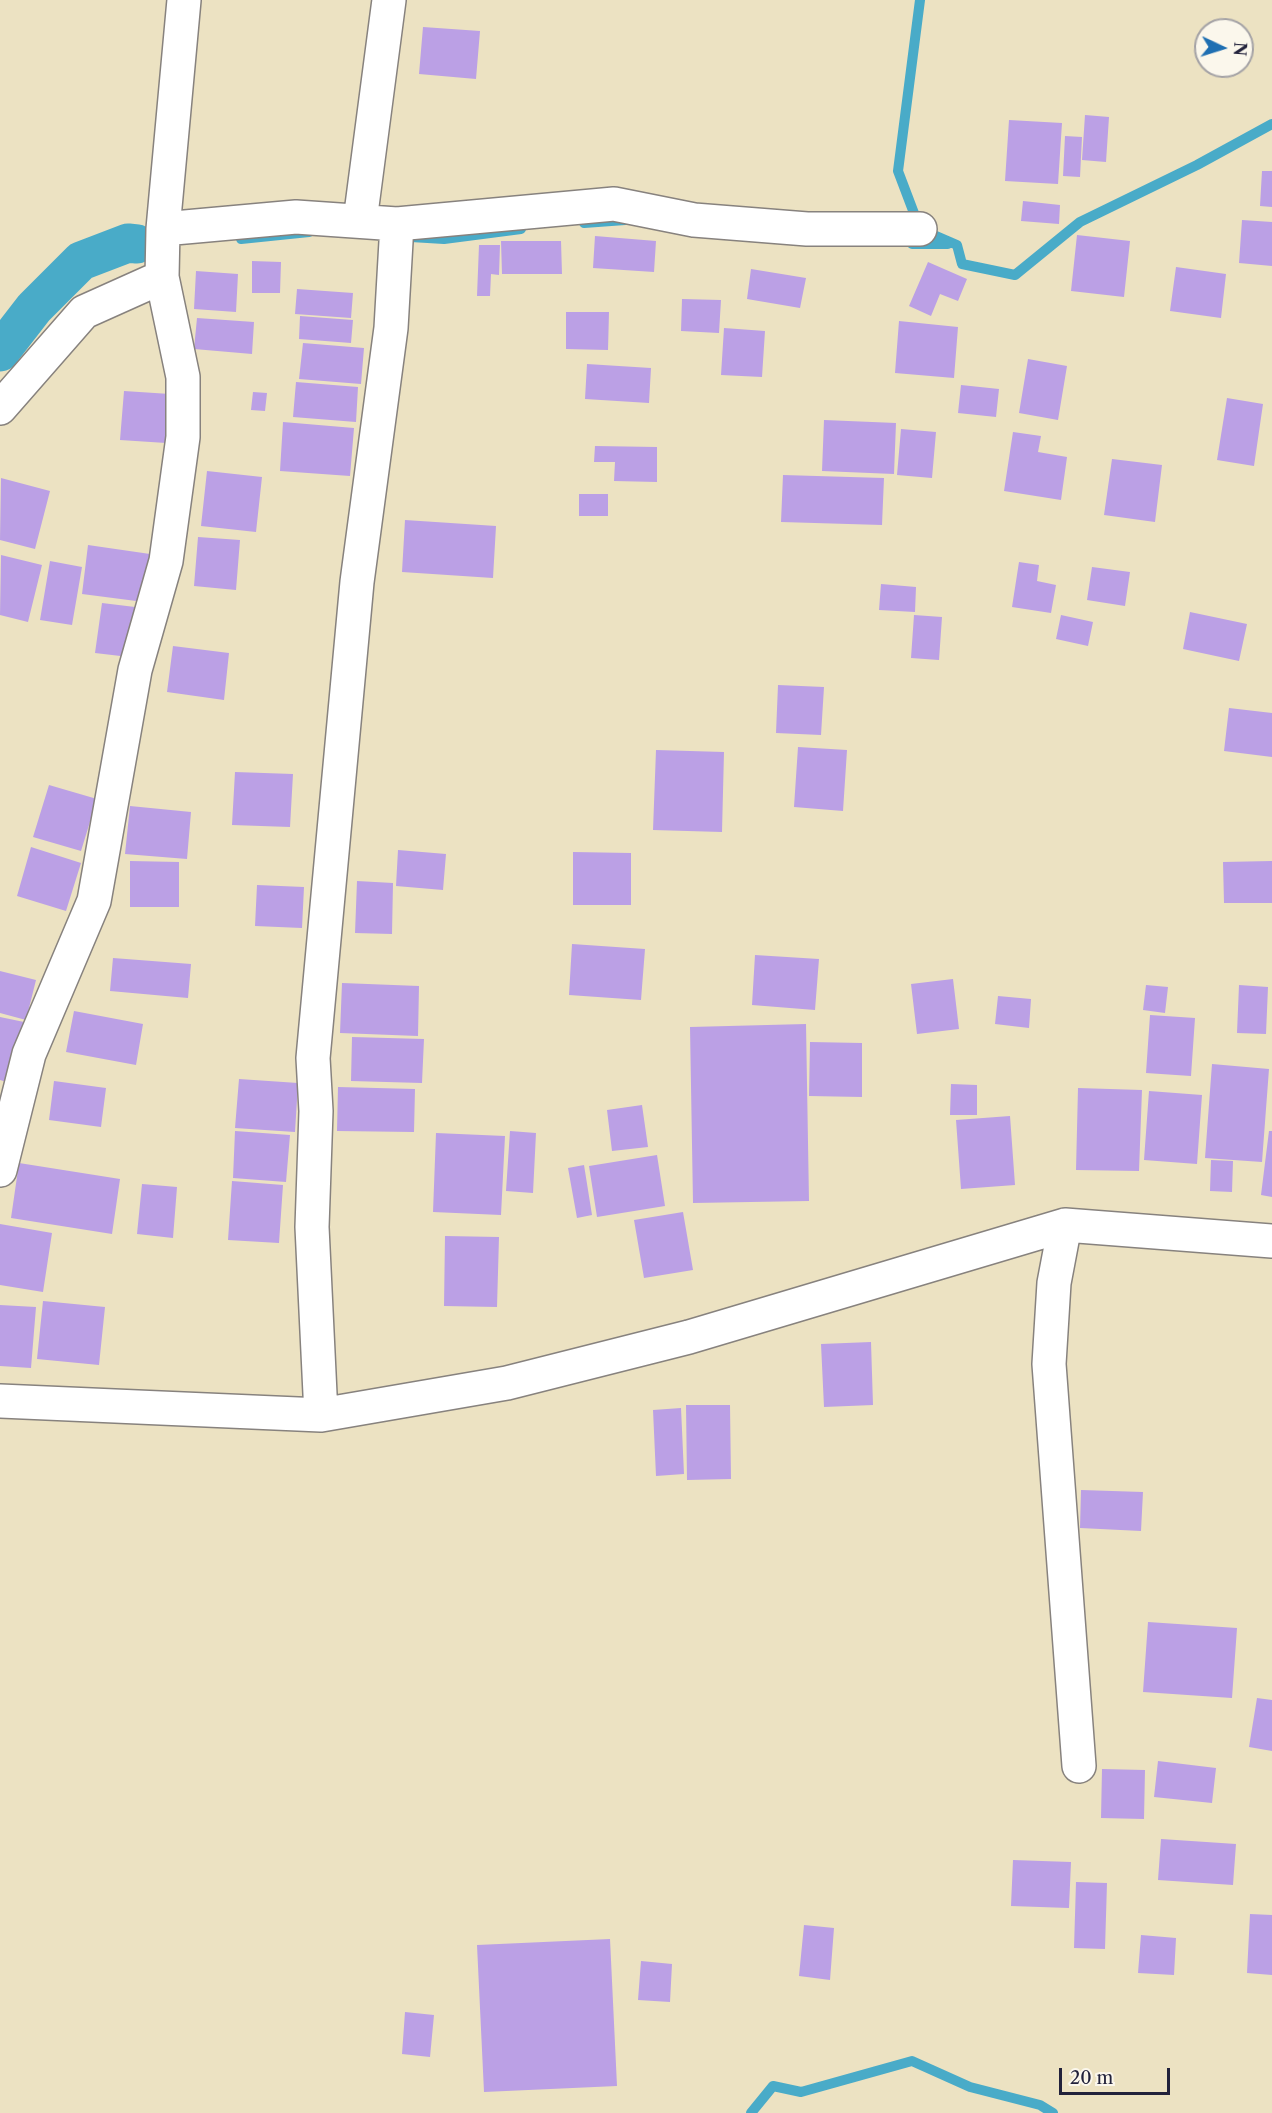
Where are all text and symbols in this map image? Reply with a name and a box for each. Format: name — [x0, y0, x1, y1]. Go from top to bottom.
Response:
north arrow — [1194, 18, 1254, 78]
text: N — [1230, 41, 1250, 57]
scale bar — [1062, 2056, 1173, 2094]
text: 20 m — [1070, 2067, 1113, 2089]

